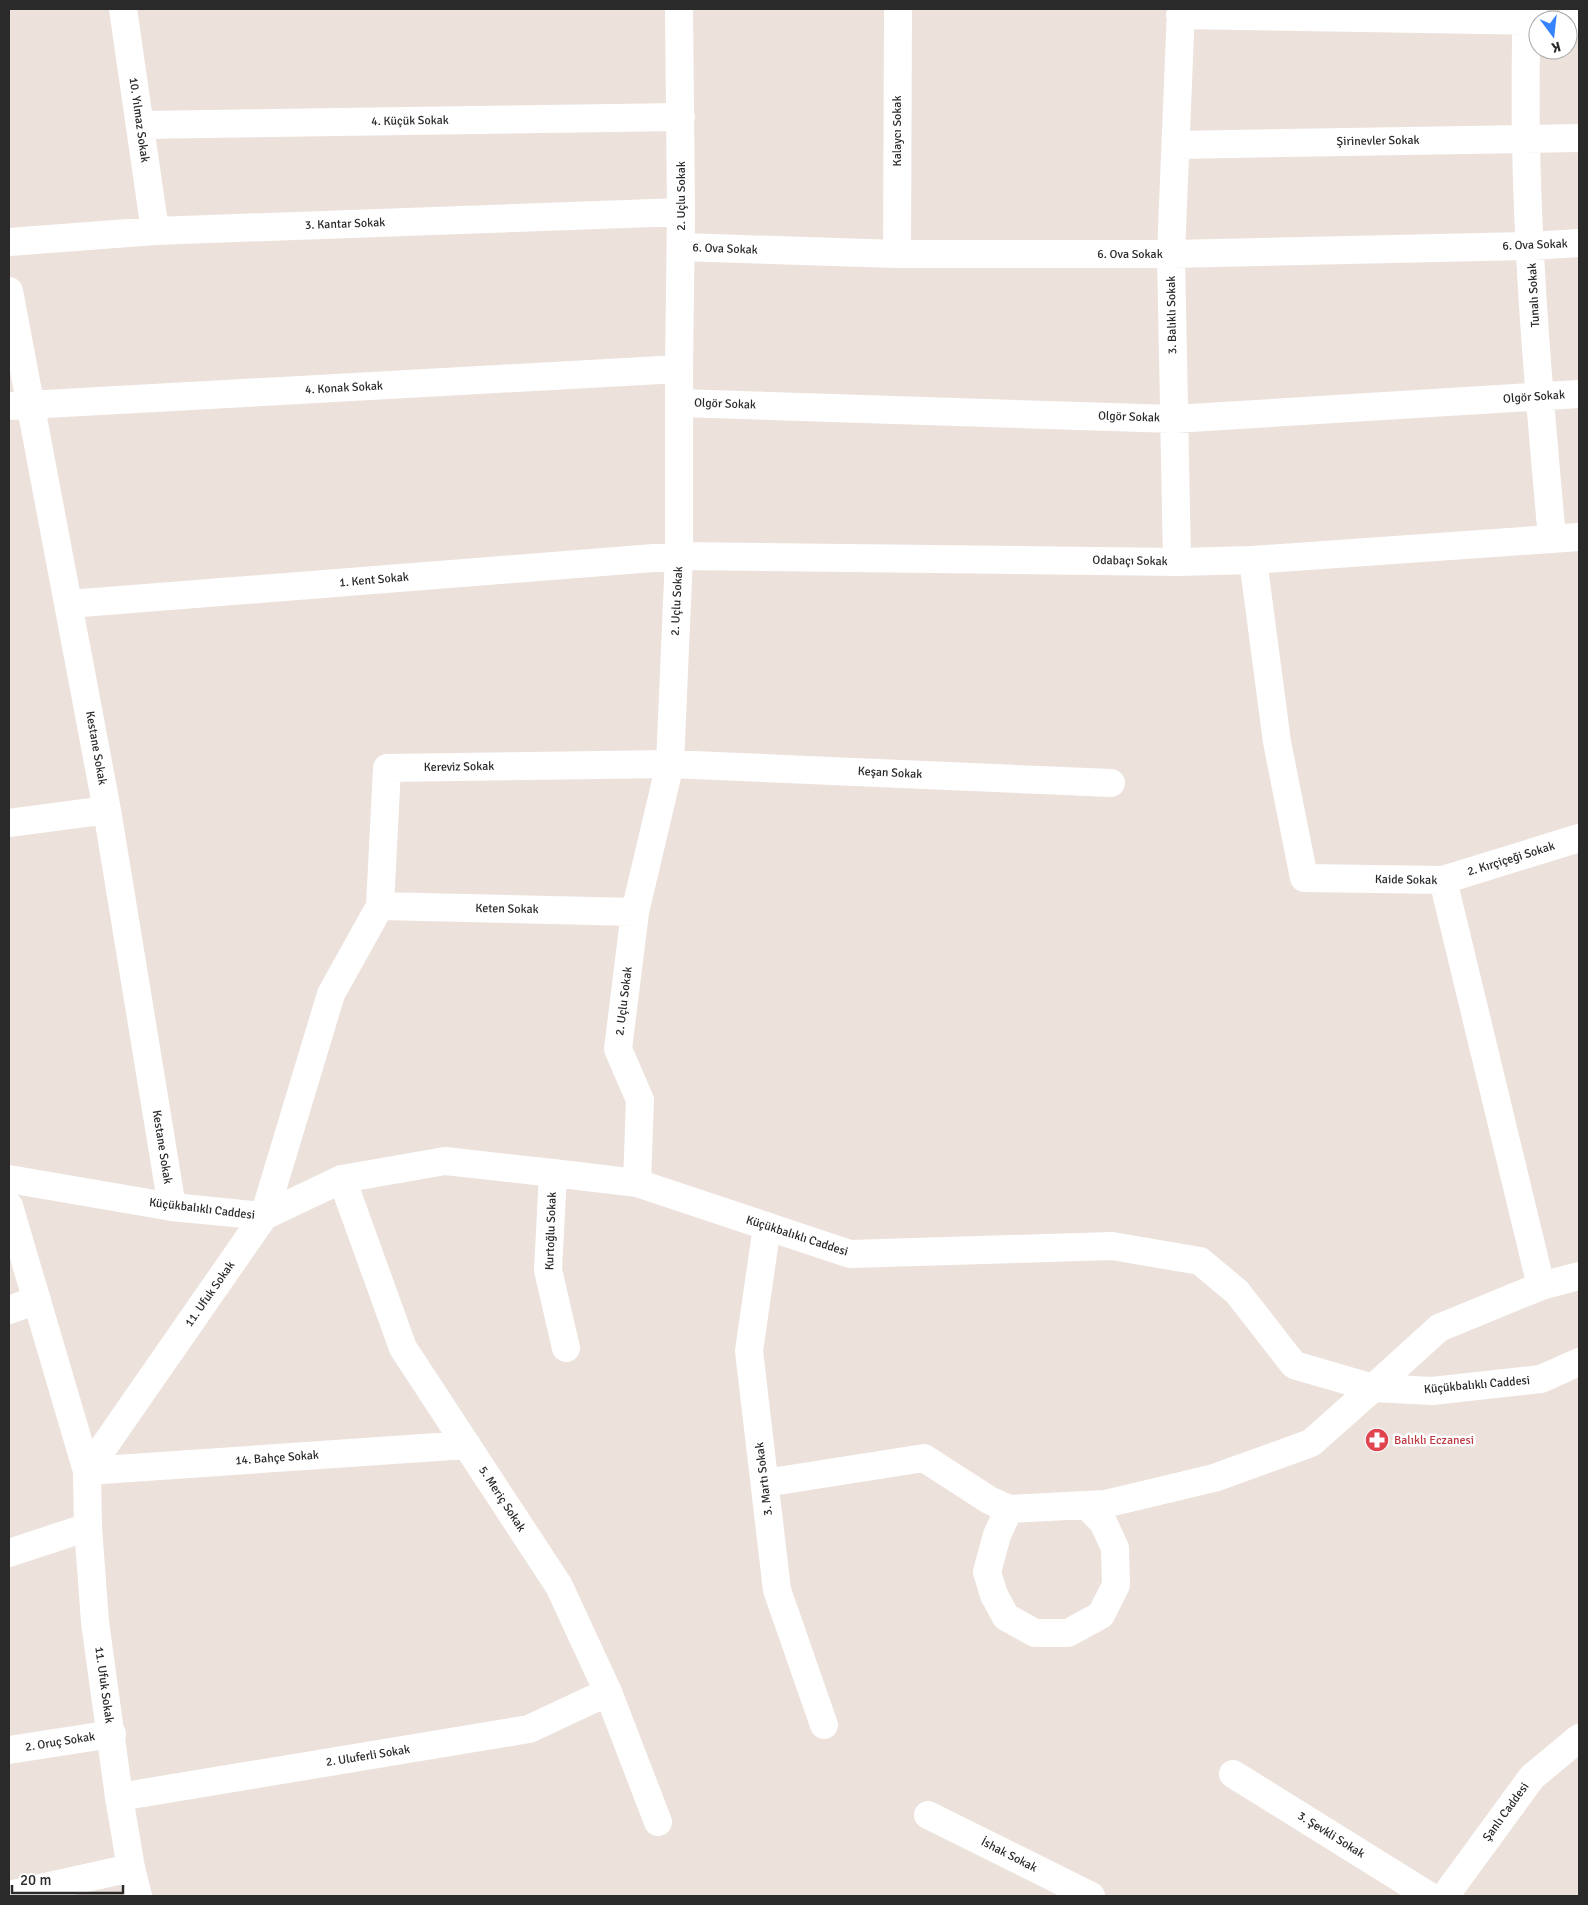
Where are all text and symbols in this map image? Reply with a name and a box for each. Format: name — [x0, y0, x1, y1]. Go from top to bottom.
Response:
north arrow — [1528, 10, 1578, 60]
text: K — [1550, 38, 1563, 56]
street label: 10. Yılmaz Sokak — [126, 76, 152, 164]
street label: Kalaycı Sokak — [890, 96, 905, 166]
street label: 4. Küçük Sokak — [371, 113, 449, 129]
street label: Şirinevler Sokak — [1336, 133, 1420, 149]
street label: 2. Uçlu Sokak — [674, 161, 689, 231]
street label: 3. Kantar Sokak — [305, 215, 385, 233]
street label: 6. Ova Sokak — [1502, 236, 1568, 254]
street label: 6. Ova Sokak — [692, 240, 758, 258]
street label: 6. Ova Sokak — [1097, 247, 1163, 262]
street label: Tunalı Sokak — [1525, 262, 1543, 328]
street label: 3. Balıklı Sokak — [1164, 276, 1180, 354]
street label: 4. Konak Sokak — [305, 378, 383, 398]
street label: Olgör Sokak — [1503, 387, 1565, 407]
street label: Olgör Sokak — [694, 395, 756, 413]
street label: Olgör Sokak — [1098, 408, 1160, 426]
street label: Odabaçı Sokak — [1092, 553, 1168, 569]
street label: 2. Uçlu Sokak — [668, 566, 686, 636]
street label: 1. Kent Sokak — [339, 569, 409, 591]
street label: Kestane Sokak — [82, 710, 110, 786]
street label: Kereviz Sokak — [424, 759, 494, 775]
street label: Keşan Sokak — [857, 764, 923, 782]
street label: 2. Kırçiçeği Sokak — [1465, 839, 1557, 879]
street label: Kaide Sokak — [1375, 872, 1437, 888]
street label: Keten Sokak — [475, 901, 539, 917]
street label: 2. Uçlu Sokak — [612, 966, 636, 1036]
street label: Kestane Sokak — [149, 1109, 175, 1185]
street label: Kurtoğlu Sokak — [542, 1192, 560, 1270]
street label: Küçükbalıklı Caddesi — [148, 1195, 256, 1223]
street label: Küçükbalıklı Caddesi — [744, 1212, 850, 1260]
street label: 11. Ufuk Sokak — [182, 1258, 238, 1330]
street label: Küçükbalıklı Caddesi — [1423, 1373, 1531, 1397]
pharmacy icon: Balıklı Eczanesi — [1364, 1427, 1390, 1453]
place label: Balıklı Eczanesi — [1394, 1433, 1474, 1448]
street label: 3. Martı Sokak — [752, 1441, 776, 1517]
street label: 14. Bahçe Sokak — [235, 1448, 319, 1468]
street label: 5. Meriç Sokak — [475, 1463, 529, 1535]
street label: 11. Ufuk Sokak — [91, 1646, 117, 1724]
street label: 2. Oruç Sokak — [24, 1729, 96, 1755]
street label: 2. Uluferli Sokak — [325, 1742, 411, 1770]
street label: Şanlı Caddesi — [1480, 1780, 1532, 1844]
street label: 3. Şevkli Sokak — [1295, 1808, 1367, 1862]
street label: İshak Sokak — [978, 1834, 1040, 1876]
scale bar — [12, 1862, 124, 1894]
text: 20 m — [20, 1871, 51, 1889]

